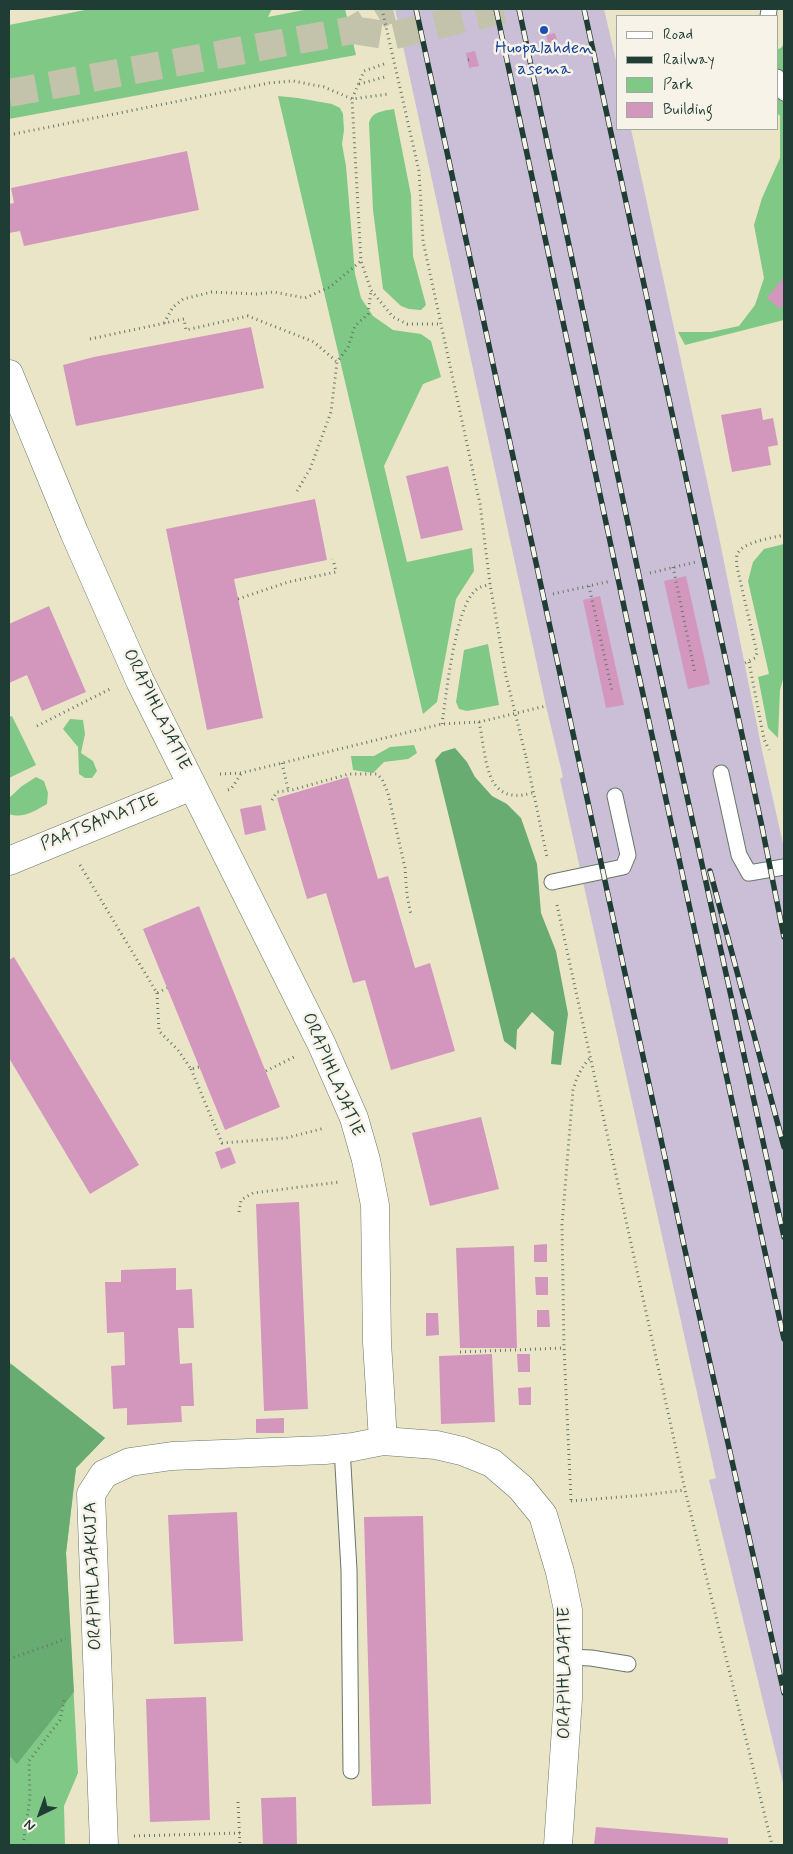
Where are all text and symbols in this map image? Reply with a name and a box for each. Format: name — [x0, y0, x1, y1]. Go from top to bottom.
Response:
legend — [616, 15, 778, 130]
marker: Huopalahden asema — [538, 24, 550, 36]
text: Road — [663, 25, 693, 45]
place label: Huopalahden asema — [495, 38, 593, 80]
text: Railway — [663, 50, 715, 70]
text: Park — [663, 75, 693, 95]
text: Building — [663, 100, 713, 120]
street label: ORAPIHLAJATIE — [117, 646, 195, 774]
street label: PAATSAMATIE — [38, 790, 162, 856]
street label: ORAPIHLAJATIE — [296, 1010, 368, 1140]
street label: ORAPIHLAJAKUJA — [81, 1501, 107, 1651]
street label: ORAPIHLAJATIE — [554, 1607, 576, 1739]
north arrow — [15, 1789, 65, 1839]
text: N — [20, 1815, 39, 1835]

